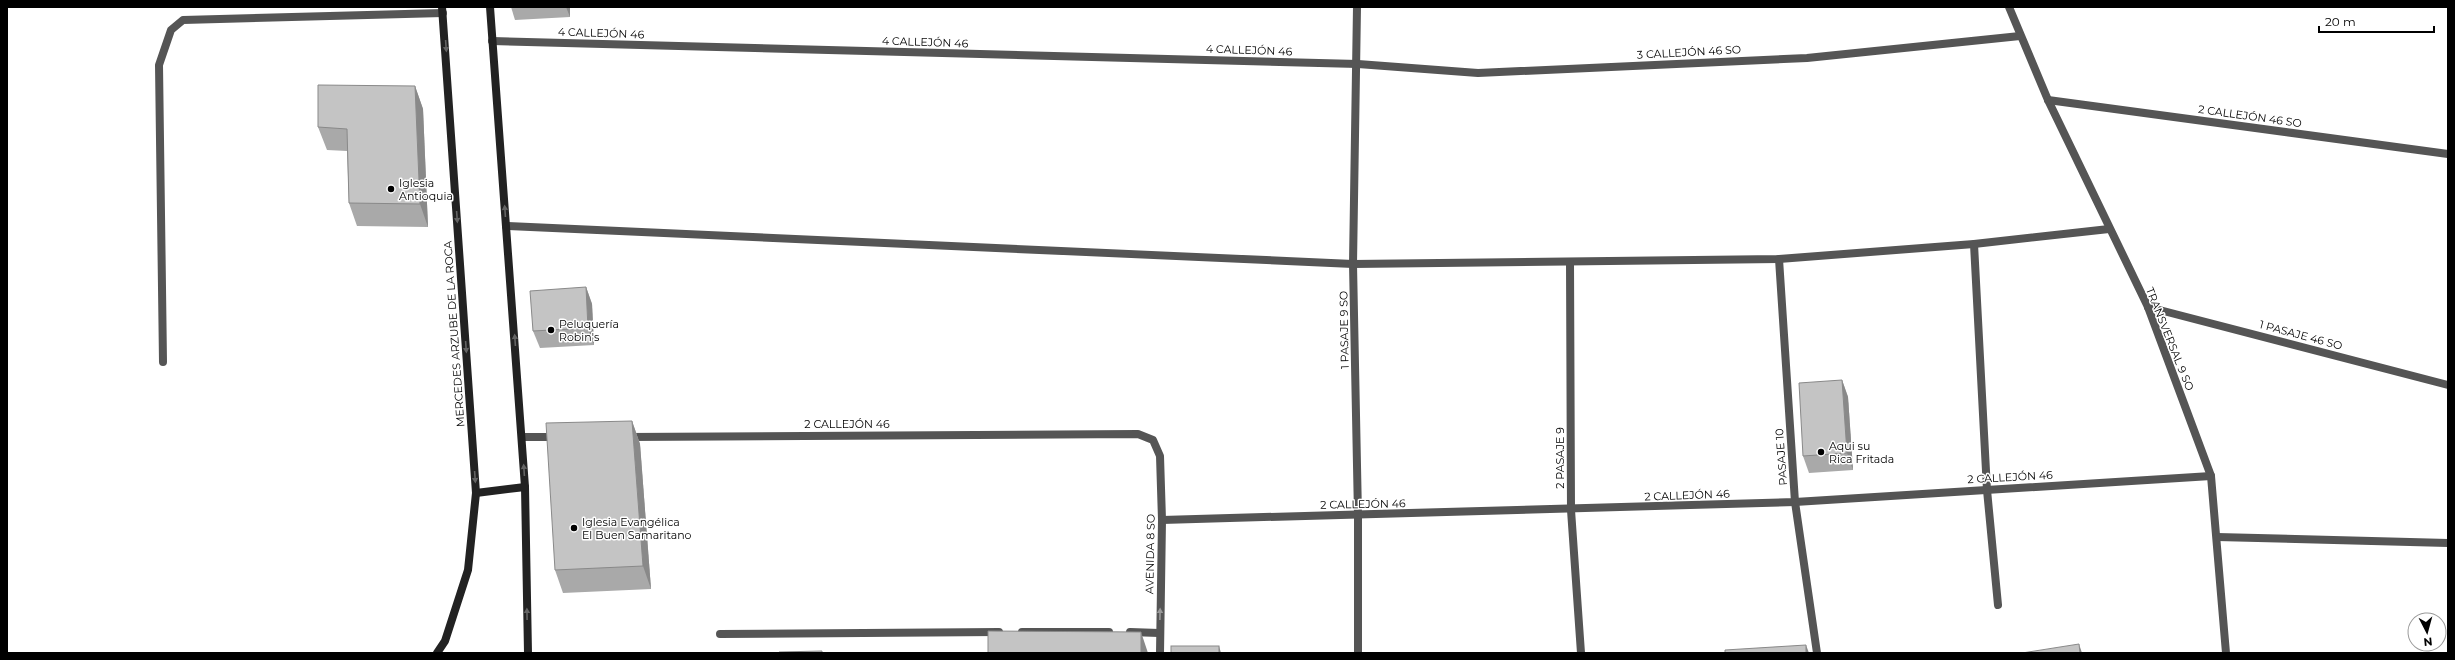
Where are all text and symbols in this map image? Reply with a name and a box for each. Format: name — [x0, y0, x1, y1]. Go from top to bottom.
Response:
scale bar — [2319, 8, 2434, 34]
text: 20 m — [2325, 14, 2356, 29]
street label: 4 CALLEJÓN 46 — [558, 24, 645, 42]
street label: 4 CALLEJÓN 46 — [882, 33, 969, 51]
one-way arrow — [442, 40, 449, 52]
street label: 4 CALLEJÓN 46 — [1206, 41, 1293, 59]
street label: 3 CALLEJÓN 46 SO — [1637, 42, 1741, 62]
street label: 2 CALLEJÓN 46 SO — [2197, 102, 2303, 130]
place label: Iglesia Antioquia — [399, 176, 453, 203]
marker: Iglesia Antioquia — [386, 184, 396, 194]
one-way arrow — [501, 205, 508, 217]
one-way arrow — [454, 211, 461, 223]
street label: MERCEDES ARZUBE DE LA ROCA — [441, 240, 467, 428]
street label: TRANSVERSAL 9 SO — [2143, 285, 2197, 393]
street label: 1 PASAJE 9 SO — [1336, 291, 1352, 369]
place label: Peluquería Robin's — [559, 317, 619, 344]
street label: 1 PASAJE 46 SO — [2258, 317, 2344, 353]
marker: Peluquería Robin's — [546, 325, 556, 335]
one-way arrow — [511, 334, 518, 346]
one-way arrow — [463, 341, 470, 353]
street label: 2 CALLEJÓN 46 — [804, 417, 890, 431]
street label: 2 PASAJE 9 — [1553, 427, 1567, 489]
street label: PASAJE 10 — [1772, 428, 1790, 486]
place label: Aqui su Rica Fritada — [1829, 439, 1894, 466]
marker: Aqui su Rica Fritada — [1816, 447, 1826, 457]
one-way arrow — [521, 464, 528, 476]
street label: 2 CALLEJÓN 46 — [1967, 468, 2053, 486]
one-way arrow — [471, 471, 478, 483]
street label: 2 CALLEJÓN 46 — [1644, 487, 1730, 503]
street label: 2 CALLEJÓN 46 — [1320, 496, 1406, 512]
street label: AVENIDA 8 SO — [1142, 514, 1158, 594]
place label: Iglesia Evangélica El Buen Samaritano — [582, 515, 692, 542]
marker: Iglesia Evangélica El Buen Samaritano — [569, 523, 579, 533]
one-way arrow — [524, 607, 530, 620]
one-way arrow — [1157, 607, 1163, 620]
north arrow — [2407, 612, 2447, 652]
text: N — [2423, 635, 2433, 649]

